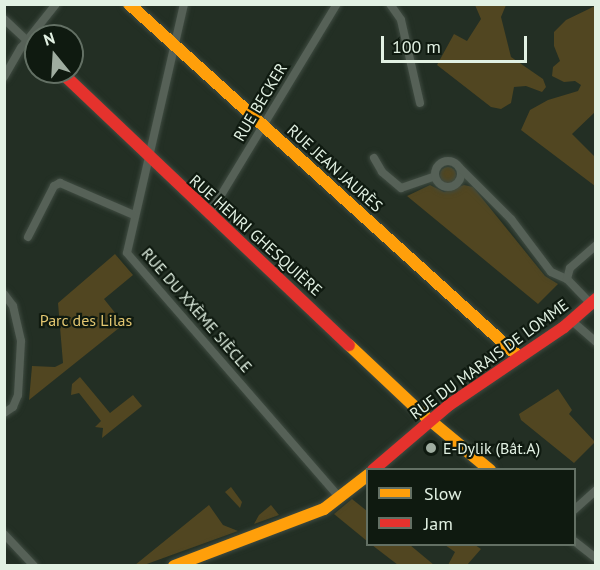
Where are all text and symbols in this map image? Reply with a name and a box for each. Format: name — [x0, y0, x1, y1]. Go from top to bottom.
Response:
north arrow — [24, 24, 84, 84]
scale bar — [384, 24, 530, 62]
text: N — [41, 28, 57, 50]
text: 100 m — [392, 35, 441, 58]
street label: RUE BECKER — [229, 59, 291, 145]
street label: RUE JEAN JAURÈS — [283, 120, 387, 216]
street label: RUE HENRI GHESQUIÈRE — [186, 170, 326, 300]
street label: RUE DU XXÈME SIÈCLE — [138, 244, 256, 376]
street label: RUE DU MARAIS DE LOMME — [406, 295, 572, 423]
park label: Parc des Lilas — [40, 310, 132, 330]
place label: E-Dylik (Bât.A) — [443, 438, 541, 458]
marker: E-Dylik (Bât.A) — [424, 441, 438, 455]
legend — [366, 468, 576, 546]
text: Slow — [424, 482, 462, 505]
text: Jam — [424, 512, 453, 535]

